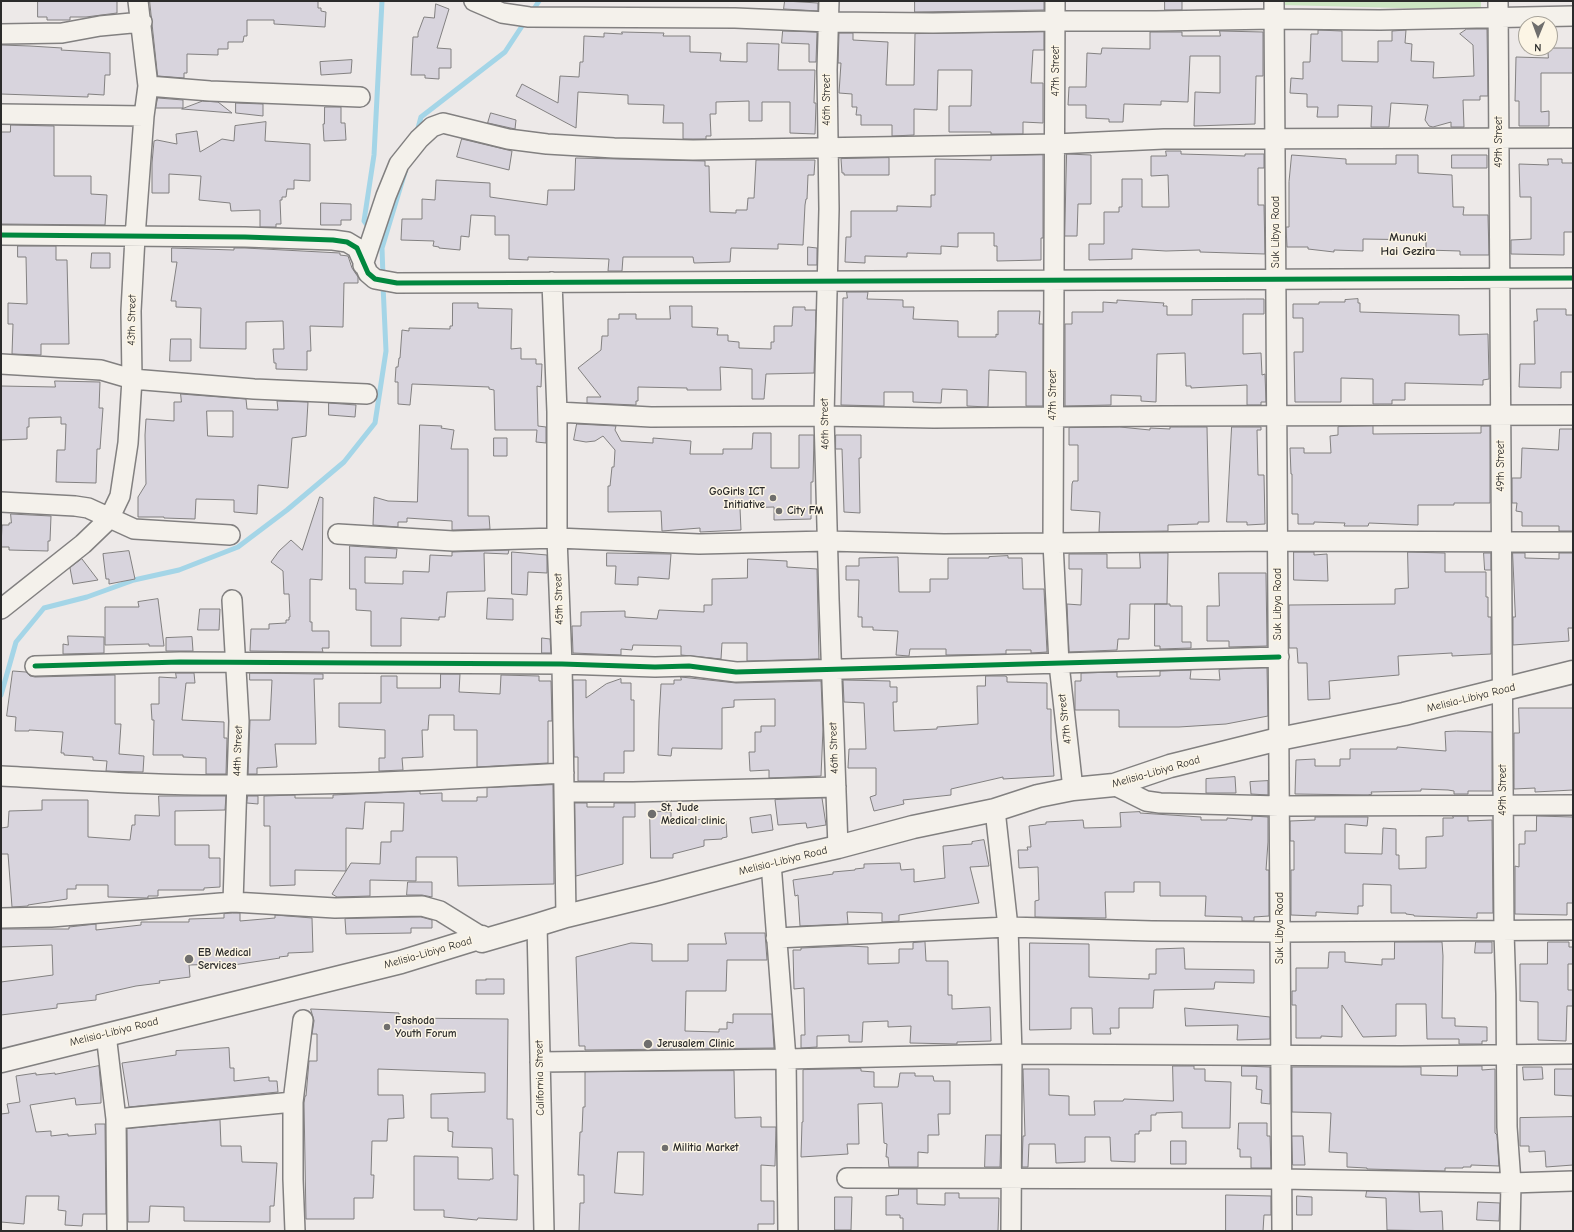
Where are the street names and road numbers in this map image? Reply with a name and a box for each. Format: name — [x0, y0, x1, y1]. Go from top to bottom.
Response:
street label: 47th Street — [1049, 46, 1063, 96]
street label: 46th Street — [820, 74, 834, 126]
street label: 49th Street — [1492, 116, 1506, 168]
street label: Suk Libya Road — [1269, 196, 1283, 268]
street label: 43th Street — [125, 294, 139, 346]
street label: 47th Street — [1046, 370, 1060, 420]
street label: 46th Street — [818, 398, 832, 450]
street label: 49th Street — [1494, 440, 1508, 492]
street label: Suk Libya Road — [1271, 568, 1285, 640]
street label: 45th Street — [552, 573, 566, 625]
street label: Melisia-Libiya Road — [1425, 681, 1517, 715]
street label: 47th Street — [1055, 693, 1075, 745]
street label: 46th Street — [827, 722, 841, 774]
street label: 44th Street — [231, 725, 245, 777]
street label: Melisia-Libiya Road — [1110, 753, 1202, 791]
street label: 49th Street — [1496, 764, 1510, 816]
street label: Melisia-Libiya Road — [737, 844, 829, 878]
street label: Suk Libya Road — [1273, 892, 1287, 964]
street label: Melisia-Libiya Road — [382, 934, 474, 972]
street label: Melisia-Libiya Road — [68, 1015, 160, 1049]
street label: California Street — [533, 1040, 547, 1116]

